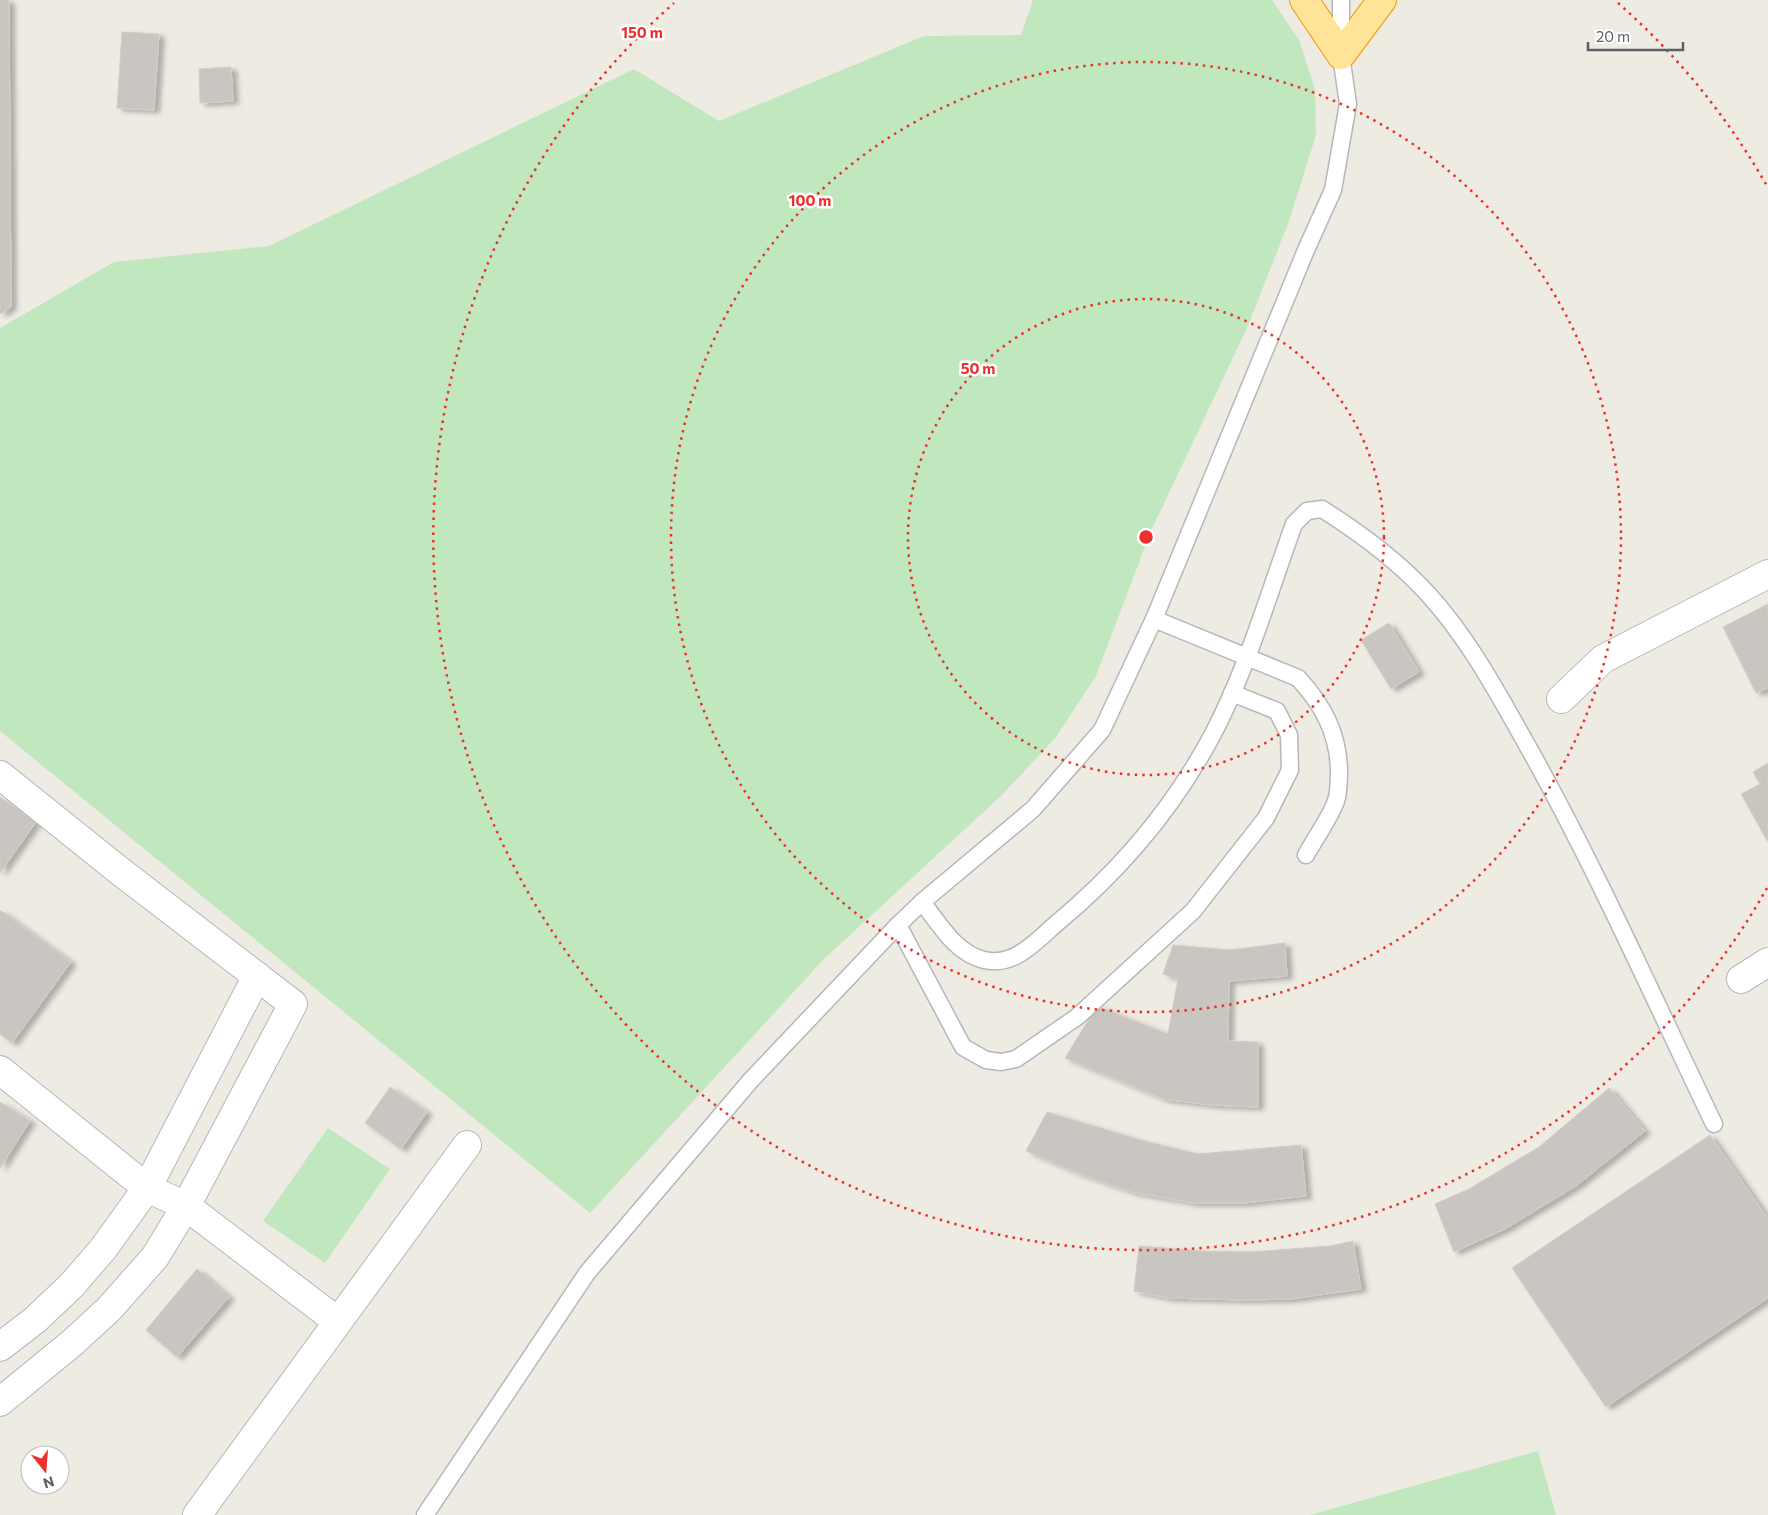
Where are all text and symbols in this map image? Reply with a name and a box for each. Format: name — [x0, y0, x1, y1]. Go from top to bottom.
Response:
scale bar — [1588, 20, 1683, 52]
text: 150 m — [621, 23, 663, 41]
text: 20 m — [1596, 27, 1630, 45]
text: 100 m — [789, 191, 831, 209]
text: 50 m — [961, 359, 995, 377]
centre of rings — [1137, 528, 1155, 546]
north arrow — [20, 1445, 70, 1495]
text: N — [41, 1473, 56, 1493]

